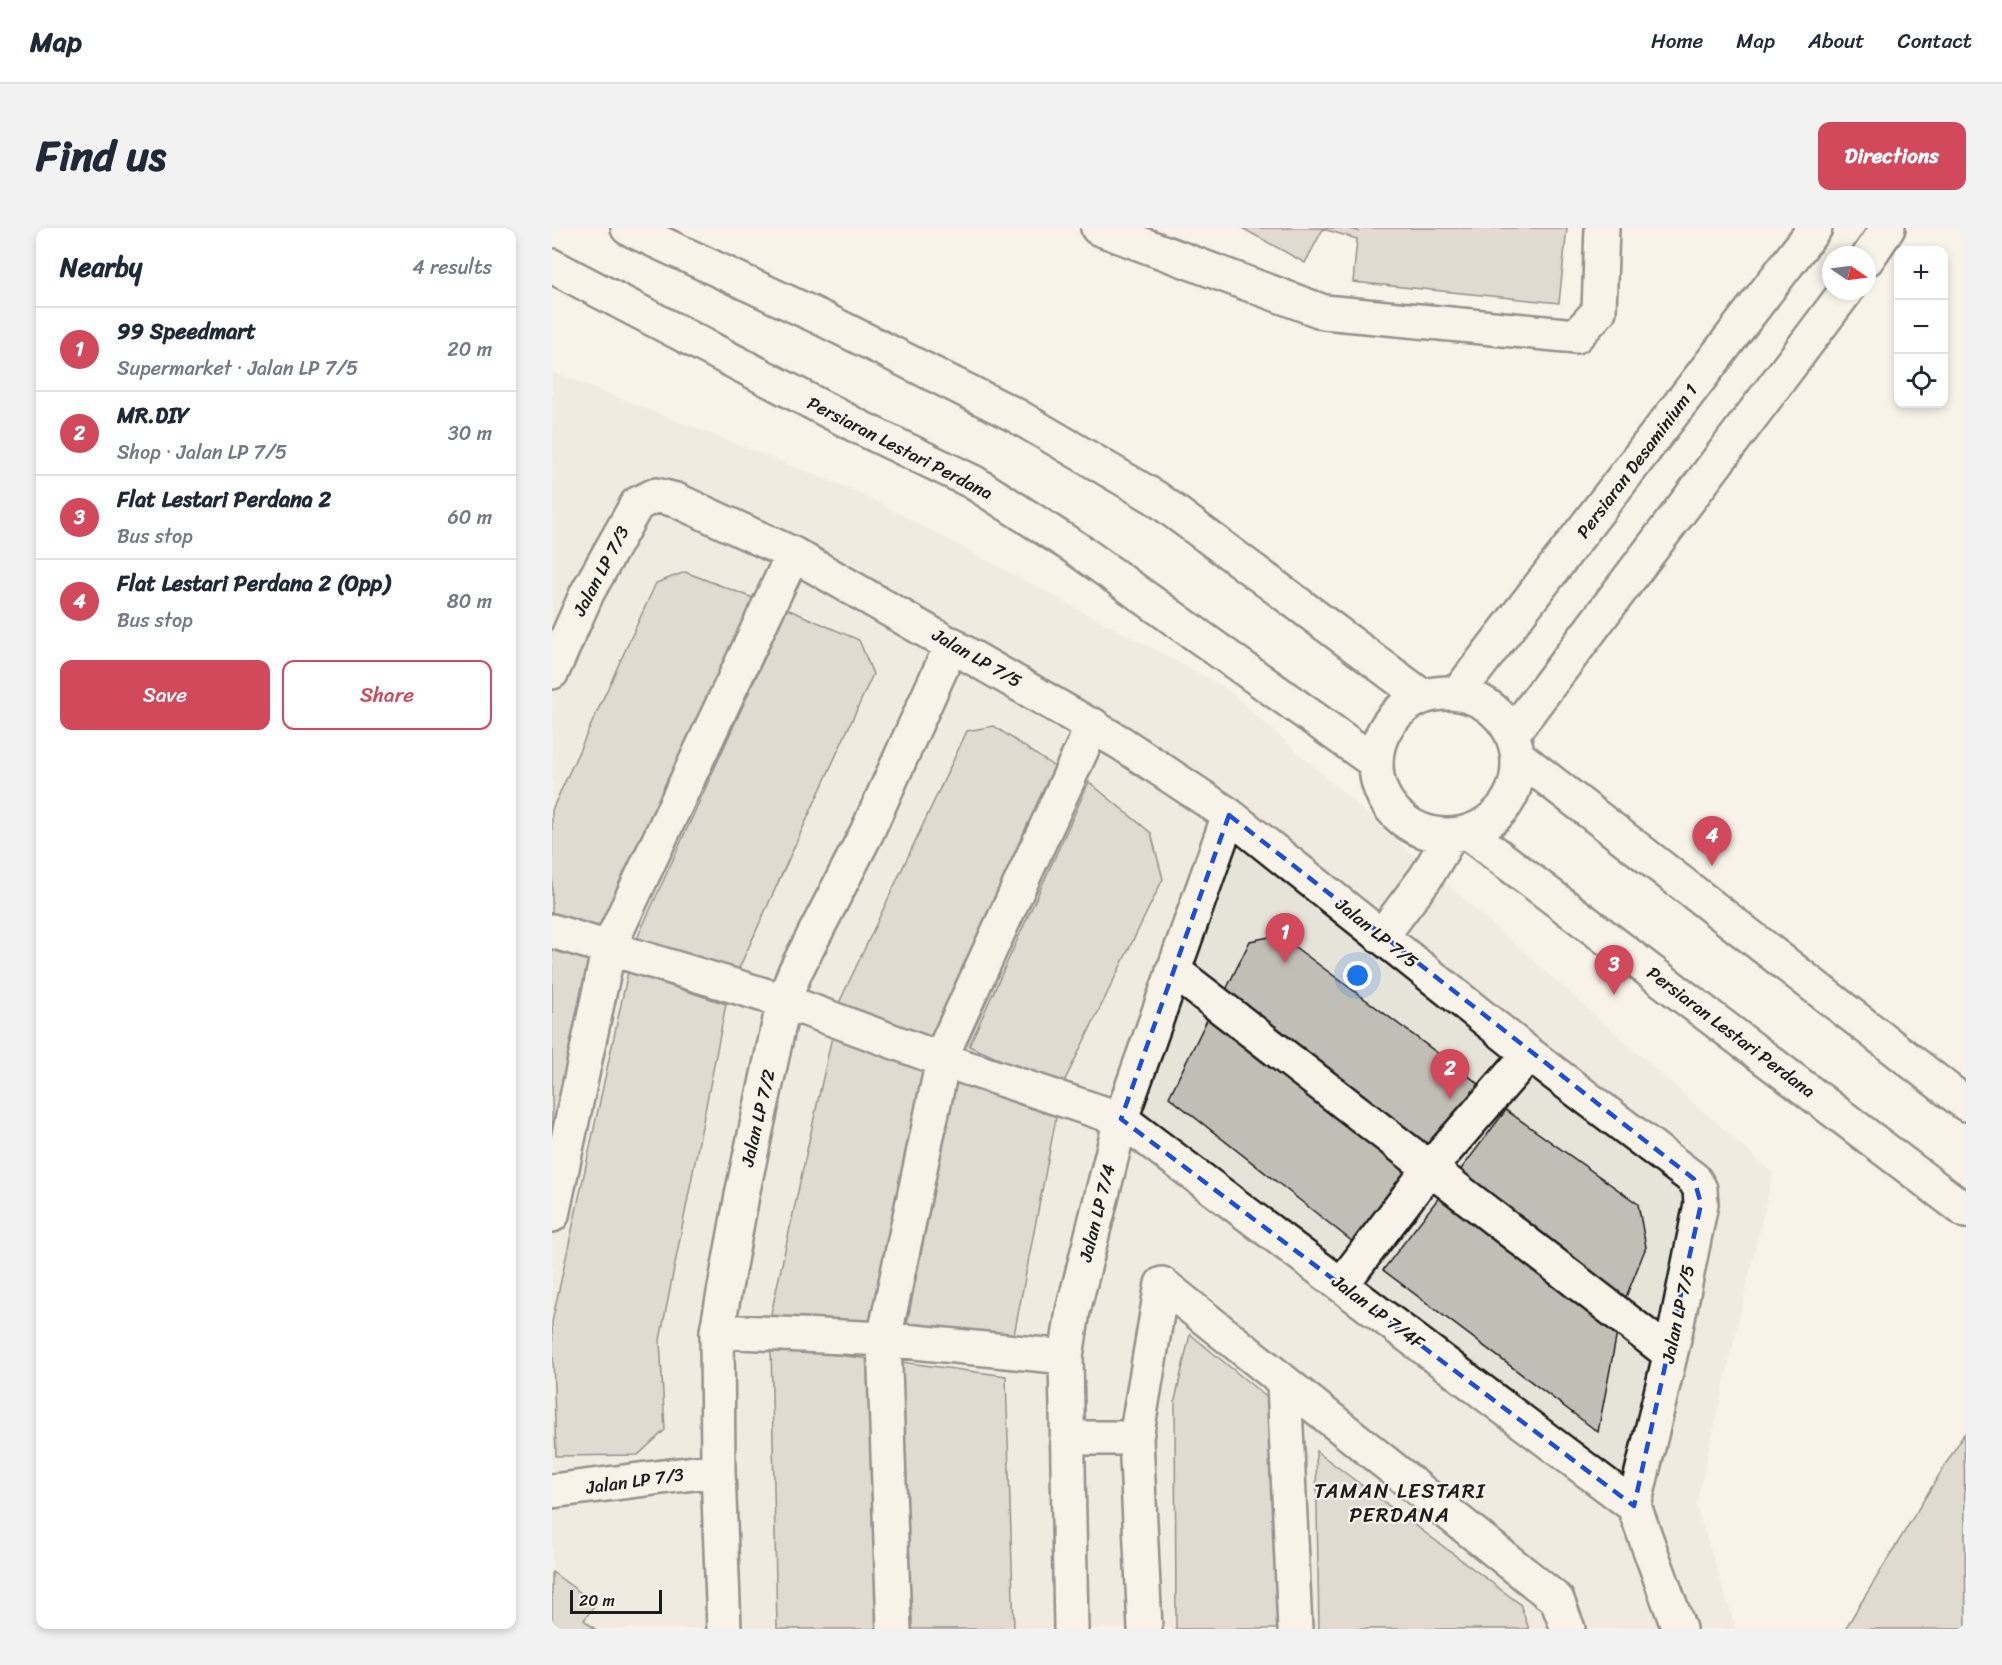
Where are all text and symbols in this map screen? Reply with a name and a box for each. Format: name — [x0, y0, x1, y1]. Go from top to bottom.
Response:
text: Map — [30, 17, 82, 66]
text: Home — [1651, 22, 1703, 60]
text: Map — [1736, 22, 1775, 60]
text: About — [1808, 22, 1865, 60]
text: Contact — [1898, 22, 1972, 60]
text: Find us — [36, 119, 166, 193]
button: Directions — [1818, 122, 1966, 190]
text: Nearby — [60, 244, 142, 290]
north arrow — [1822, 246, 1876, 300]
map controls — [1894, 246, 1948, 408]
button: + — [1894, 246, 1948, 300]
text: 4 results — [412, 250, 492, 285]
button: − — [1894, 300, 1948, 354]
text: 99 Speedmart — [117, 312, 256, 351]
text: 1 — [75, 332, 84, 367]
text: 20 m — [447, 332, 492, 367]
text: Supermarket · Jalan LP 7/5 — [117, 351, 358, 386]
button: locate — [1894, 354, 1948, 408]
street label: Persiaran Desaminium 1 — [1568, 376, 1706, 545]
street label: Persiaran Lestari Perdana — [802, 387, 998, 509]
text: MR.DIY — [117, 396, 189, 435]
text: 2 — [74, 416, 85, 451]
text: 30 m — [448, 416, 492, 451]
text: Shop · Jalan LP 7/5 — [117, 435, 287, 470]
text: Flat Lestari Perdana 2 — [117, 480, 331, 519]
text: 3 — [74, 500, 85, 535]
text: 60 m — [447, 500, 492, 535]
text: Bus stop — [117, 519, 193, 554]
street label: Jalan LP 7/3 — [563, 520, 638, 623]
text: Flat Lestari Perdana 2 (Opp) — [117, 564, 390, 603]
text: 4 — [73, 584, 86, 619]
text: 80 m — [447, 584, 492, 619]
text: Bus stop — [117, 603, 193, 638]
street label: Jalan LP 7/5 — [925, 619, 1028, 697]
button: Save — [60, 660, 270, 730]
button: Share — [282, 660, 492, 730]
pin: 4 — [1692, 816, 1732, 866]
street label: Jalan LP 7/5 — [1327, 889, 1426, 977]
pin: 1 — [1266, 914, 1304, 963]
pin: 3 — [1594, 946, 1634, 995]
street label: Persiaran Lestari Perdana — [1640, 958, 1822, 1106]
your location — [1343, 961, 1372, 990]
pin: 2 — [1430, 1050, 1470, 1099]
street label: Jalan LP 7/2 — [731, 1066, 785, 1171]
street label: Jalan LP 7/4 — [1069, 1161, 1125, 1266]
street label: Jalan LP 7/5 — [1652, 1262, 1704, 1367]
street label: Jalan LP 7/4F — [1324, 1266, 1432, 1358]
street label: Jalan LP 7/3 — [583, 1458, 686, 1504]
district label: TAMAN LESTARI PERDANA — [1314, 1472, 1486, 1534]
text: 20 m — [579, 1586, 615, 1615]
scale bar — [570, 1587, 662, 1614]

